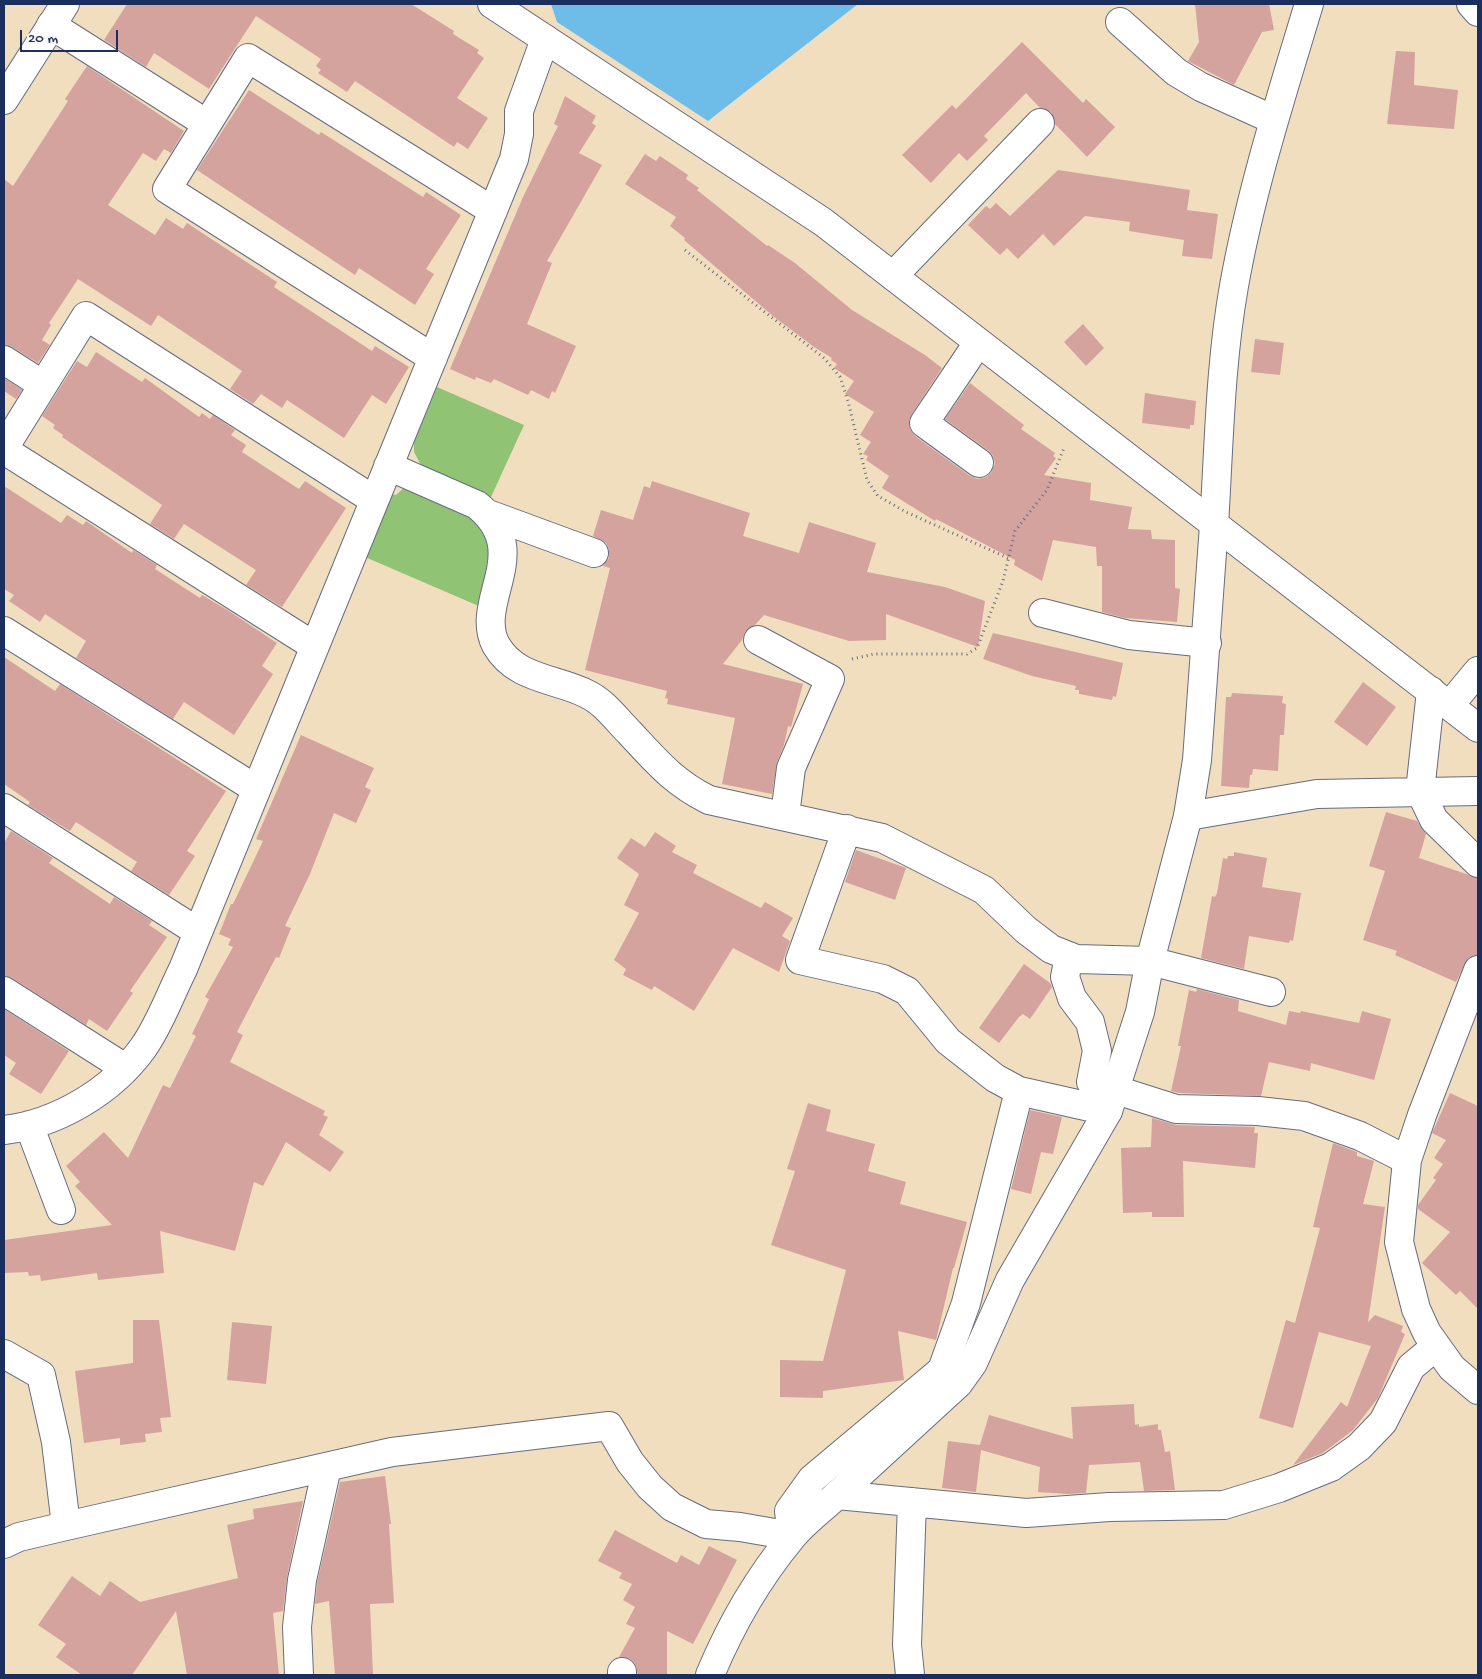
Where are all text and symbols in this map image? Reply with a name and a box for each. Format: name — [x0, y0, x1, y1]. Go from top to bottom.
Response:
scale bar — [22, 20, 120, 52]
text: 20 m — [28, 30, 58, 48]

